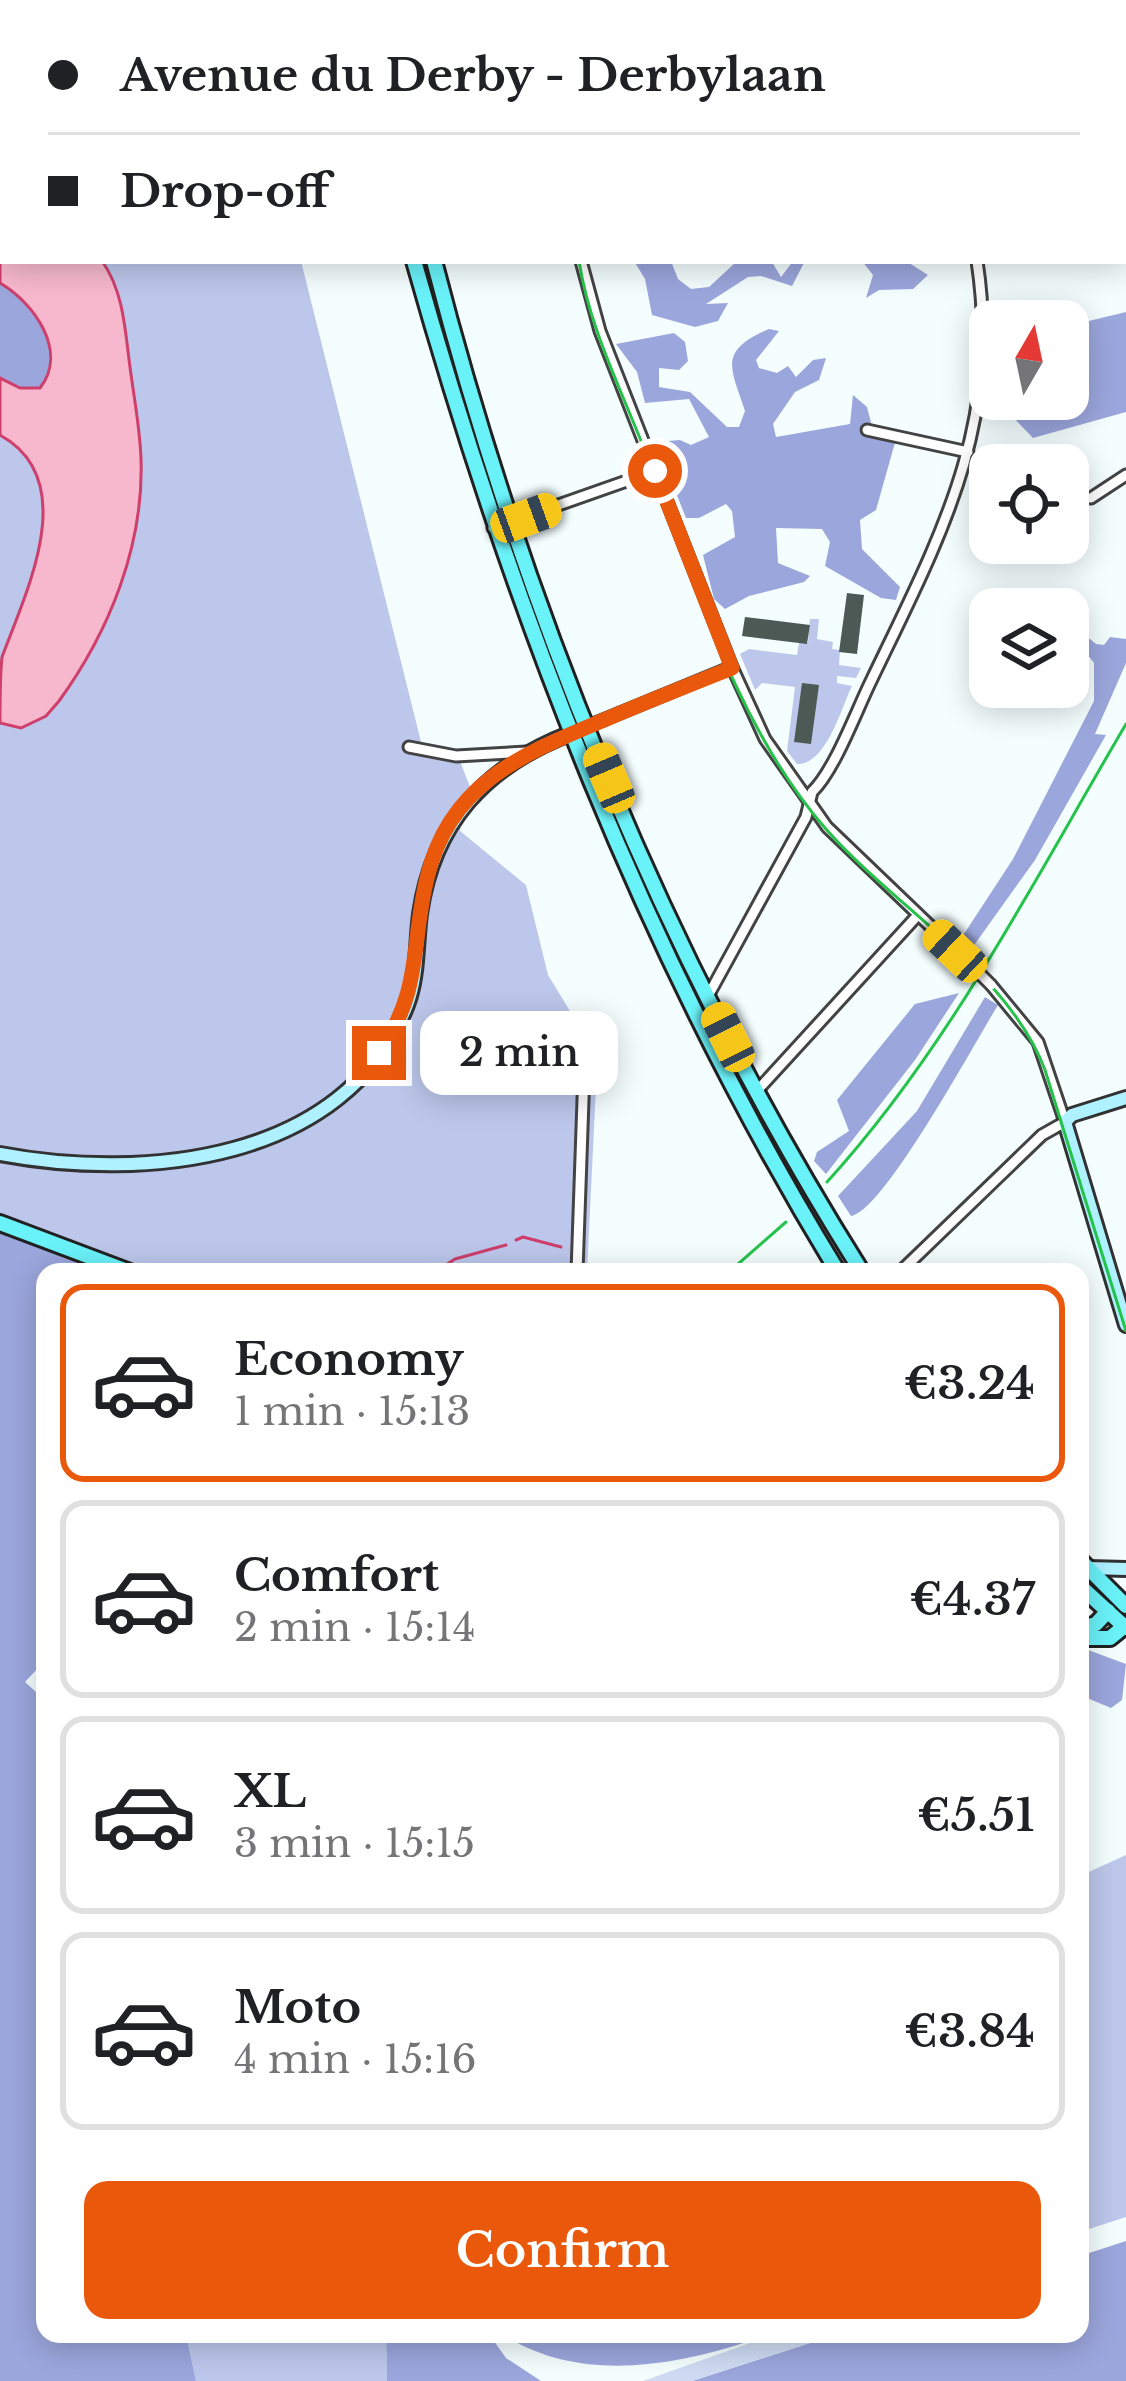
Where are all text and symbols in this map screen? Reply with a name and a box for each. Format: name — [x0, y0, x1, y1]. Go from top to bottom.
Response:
text: Avenue du Derby - Derbylaan — [120, 47, 826, 103]
text: Drop-off — [120, 163, 330, 219]
north arrow — [969, 300, 1089, 420]
map controls — [969, 300, 1089, 708]
route start — [628, 444, 682, 498]
button: locate — [969, 444, 1089, 564]
car — [486, 489, 566, 547]
button: layers — [969, 588, 1089, 708]
car — [578, 738, 640, 818]
car — [916, 913, 994, 989]
car — [696, 997, 760, 1077]
callout: 2 min — [421, 1011, 619, 1095]
route end — [352, 1026, 406, 1080]
text: 2 min — [459, 1028, 579, 1077]
icon: car — [90, 1329, 198, 1437]
text: Economy — [234, 1331, 464, 1387]
text: €3.24 — [904, 1355, 1035, 1411]
text: 1 min · 15:13 — [234, 1387, 470, 1436]
icon: car — [90, 1545, 198, 1653]
text: Comfort — [234, 1547, 439, 1603]
text: €4.37 — [909, 1571, 1035, 1627]
text: 2 min · 15:14 — [234, 1603, 476, 1652]
icon: car — [90, 1761, 198, 1869]
text: XL — [234, 1763, 306, 1819]
text: €5.51 — [917, 1787, 1035, 1843]
text: 3 min · 15:15 — [234, 1819, 475, 1868]
icon: car — [90, 1977, 198, 2085]
text: Moto — [234, 1979, 361, 2035]
text: €3.84 — [904, 2003, 1035, 2059]
text: 4 min · 15:16 — [234, 2035, 477, 2084]
button: Confirm — [84, 2181, 1041, 2319]

